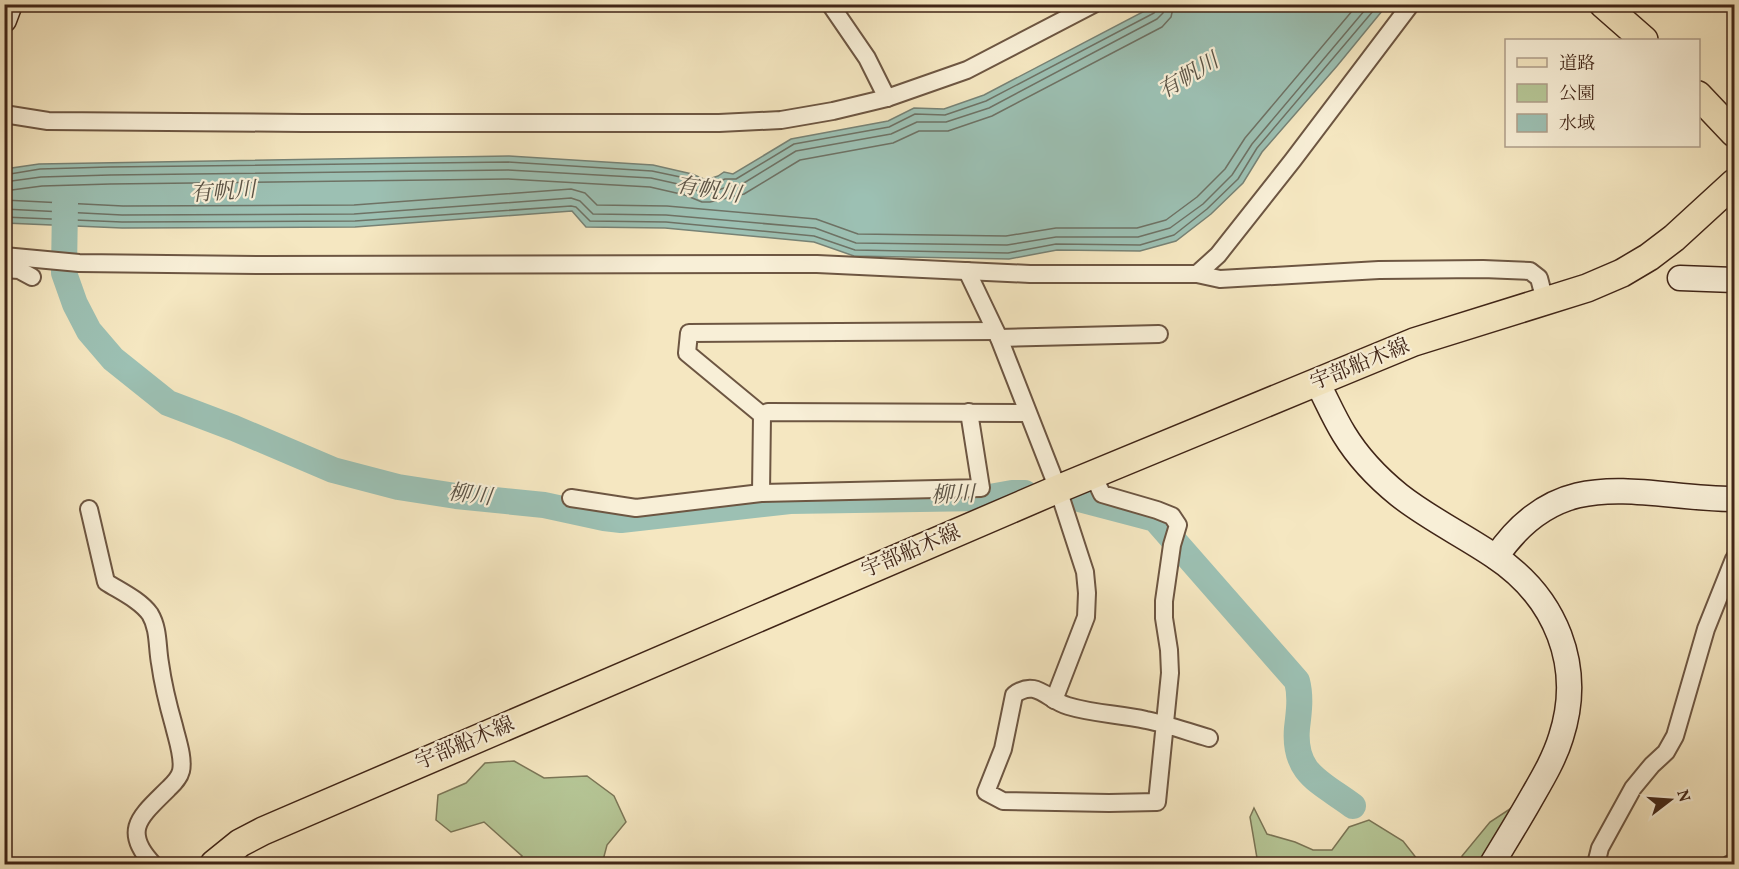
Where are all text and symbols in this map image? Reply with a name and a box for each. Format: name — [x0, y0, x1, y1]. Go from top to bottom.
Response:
legend — [1505, 39, 1700, 147]
water label: 有帆川 — [1153, 46, 1227, 107]
text: 道路 — [1559, 52, 1595, 77]
text: 公園 — [1559, 82, 1595, 107]
text: 水域 — [1559, 112, 1595, 137]
water label: 有帆川 — [673, 171, 745, 212]
water label: 有帆川 — [189, 175, 259, 211]
street label: 宇部船木線 — [1306, 332, 1414, 398]
water label: 柳川 — [446, 478, 496, 514]
water label: 柳川 — [930, 480, 978, 512]
street label: 宇部船木線 — [857, 518, 965, 586]
street label: 宇部船木線 — [411, 710, 519, 778]
north arrow — [1640, 770, 1700, 830]
text: N — [1670, 787, 1695, 805]

